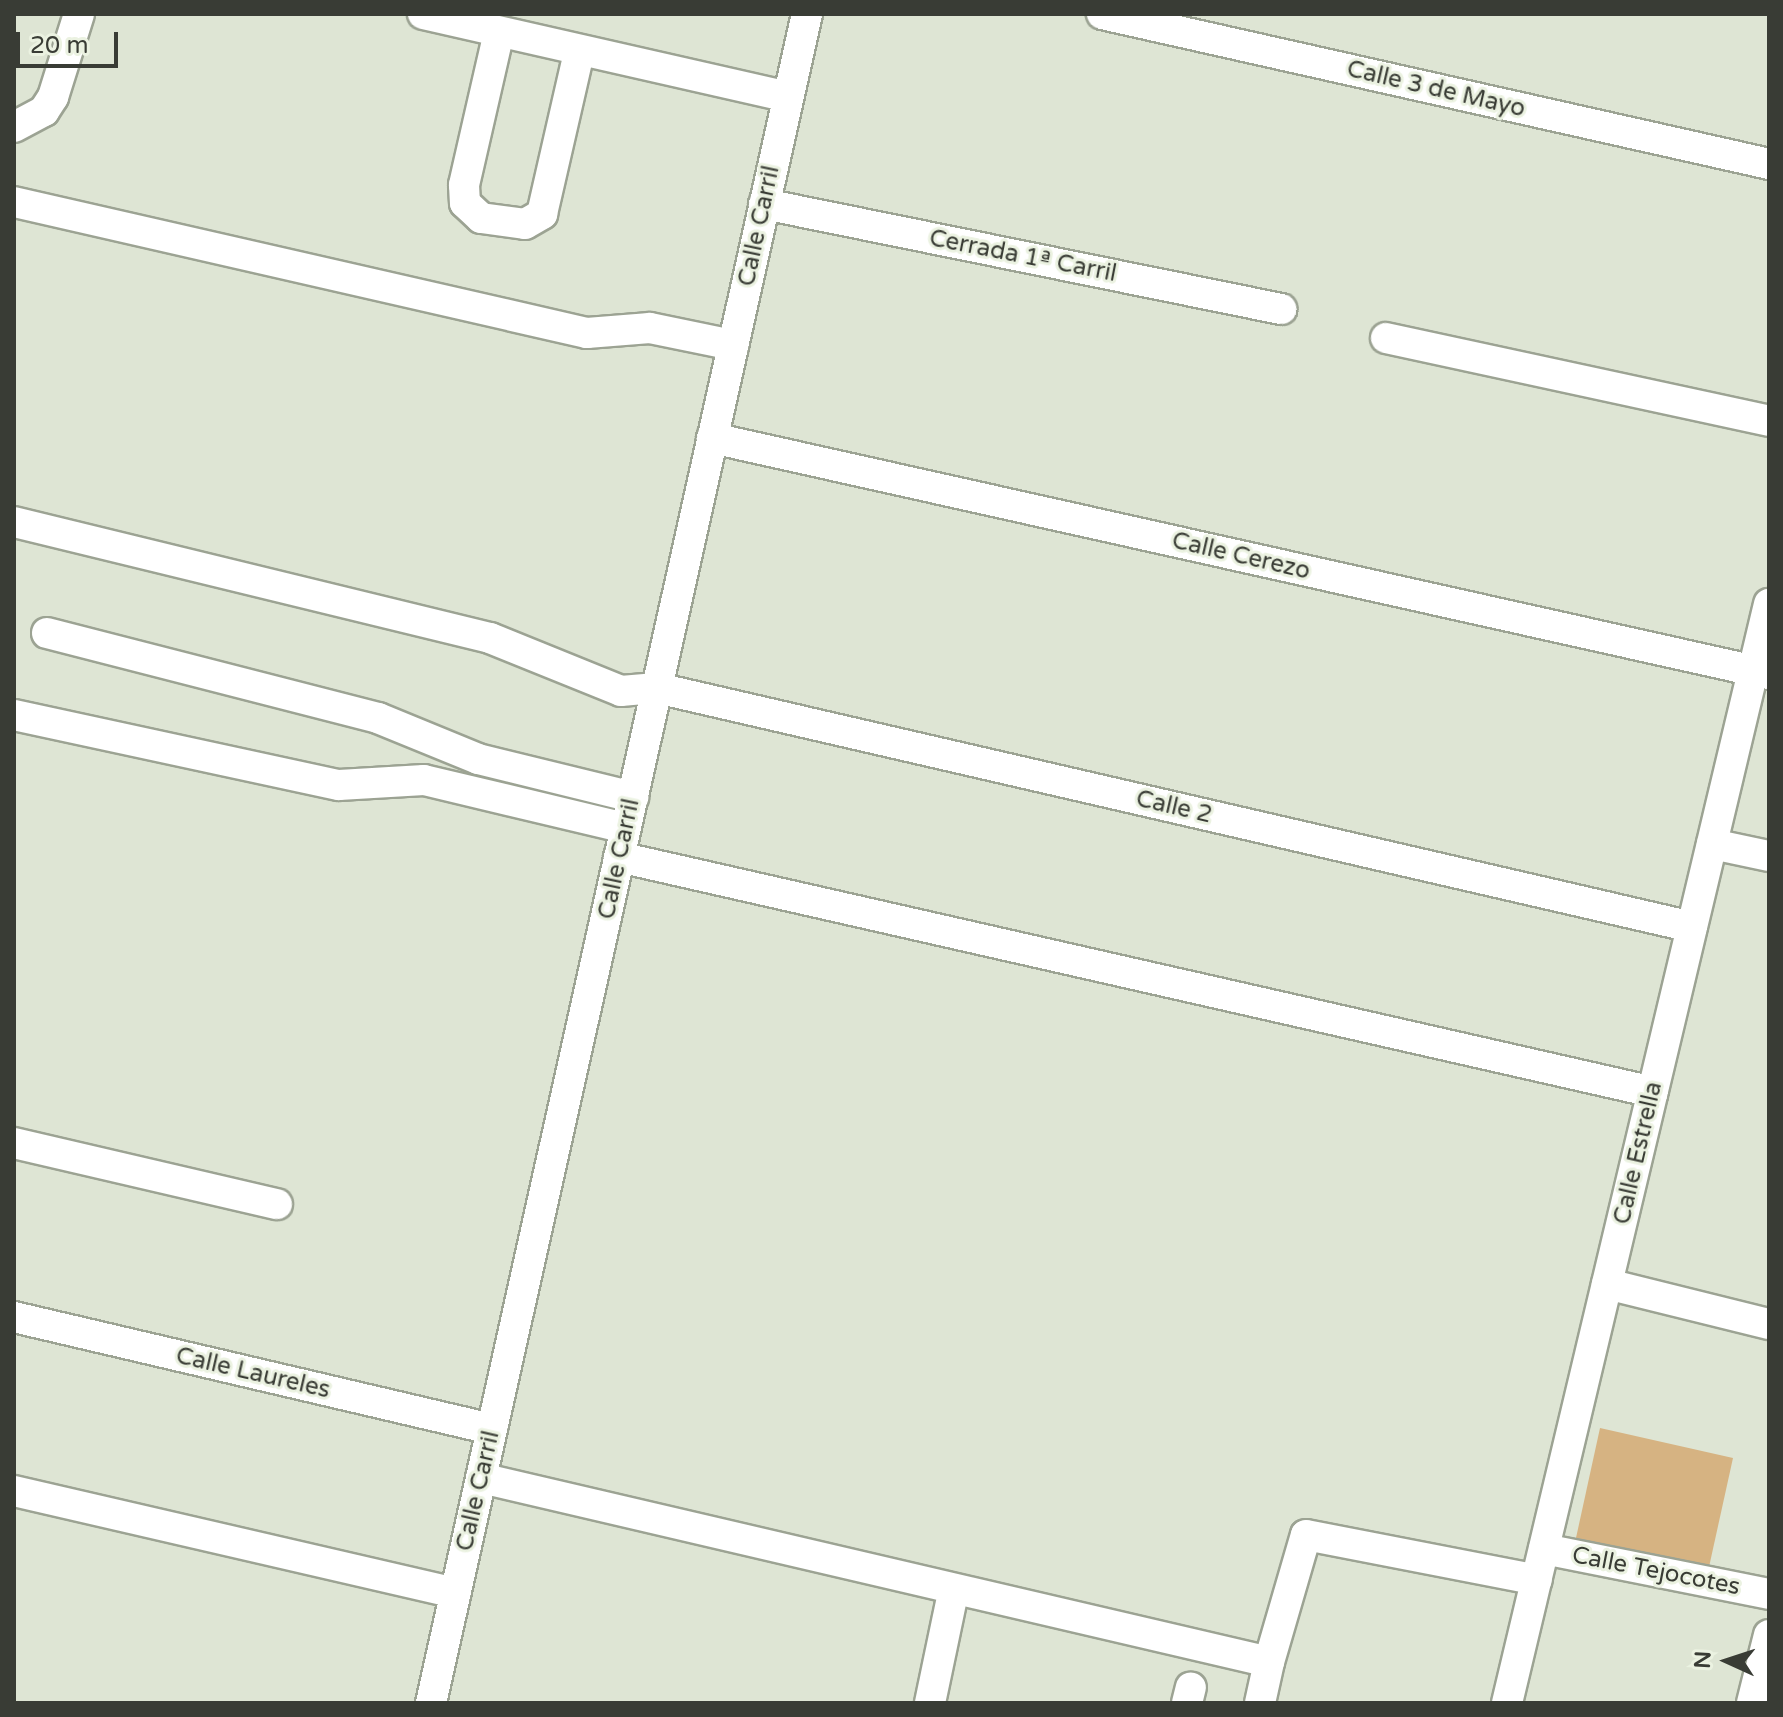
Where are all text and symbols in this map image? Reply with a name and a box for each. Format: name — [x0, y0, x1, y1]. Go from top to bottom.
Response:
scale bar — [20, 16, 122, 66]
text: 20 m — [30, 31, 88, 60]
street label: Calle 3 de Mayo — [1344, 54, 1528, 124]
street label: Calle Carril — [732, 163, 786, 289]
street label: Cerrada 1ª Carril — [927, 224, 1119, 288]
street label: Calle Cerezo — [1169, 526, 1313, 586]
street label: Calle 2 — [1133, 784, 1215, 830]
street label: Calle Carril — [592, 796, 646, 922]
street label: Calle Estrella — [1608, 1079, 1668, 1227]
street label: Calle Laureles — [173, 1341, 333, 1405]
street label: Calle Carril — [450, 1428, 506, 1554]
street label: Calle Tejocotes — [1570, 1541, 1742, 1601]
north arrow — [1687, 1621, 1767, 1701]
text: N — [1690, 1650, 1716, 1669]

